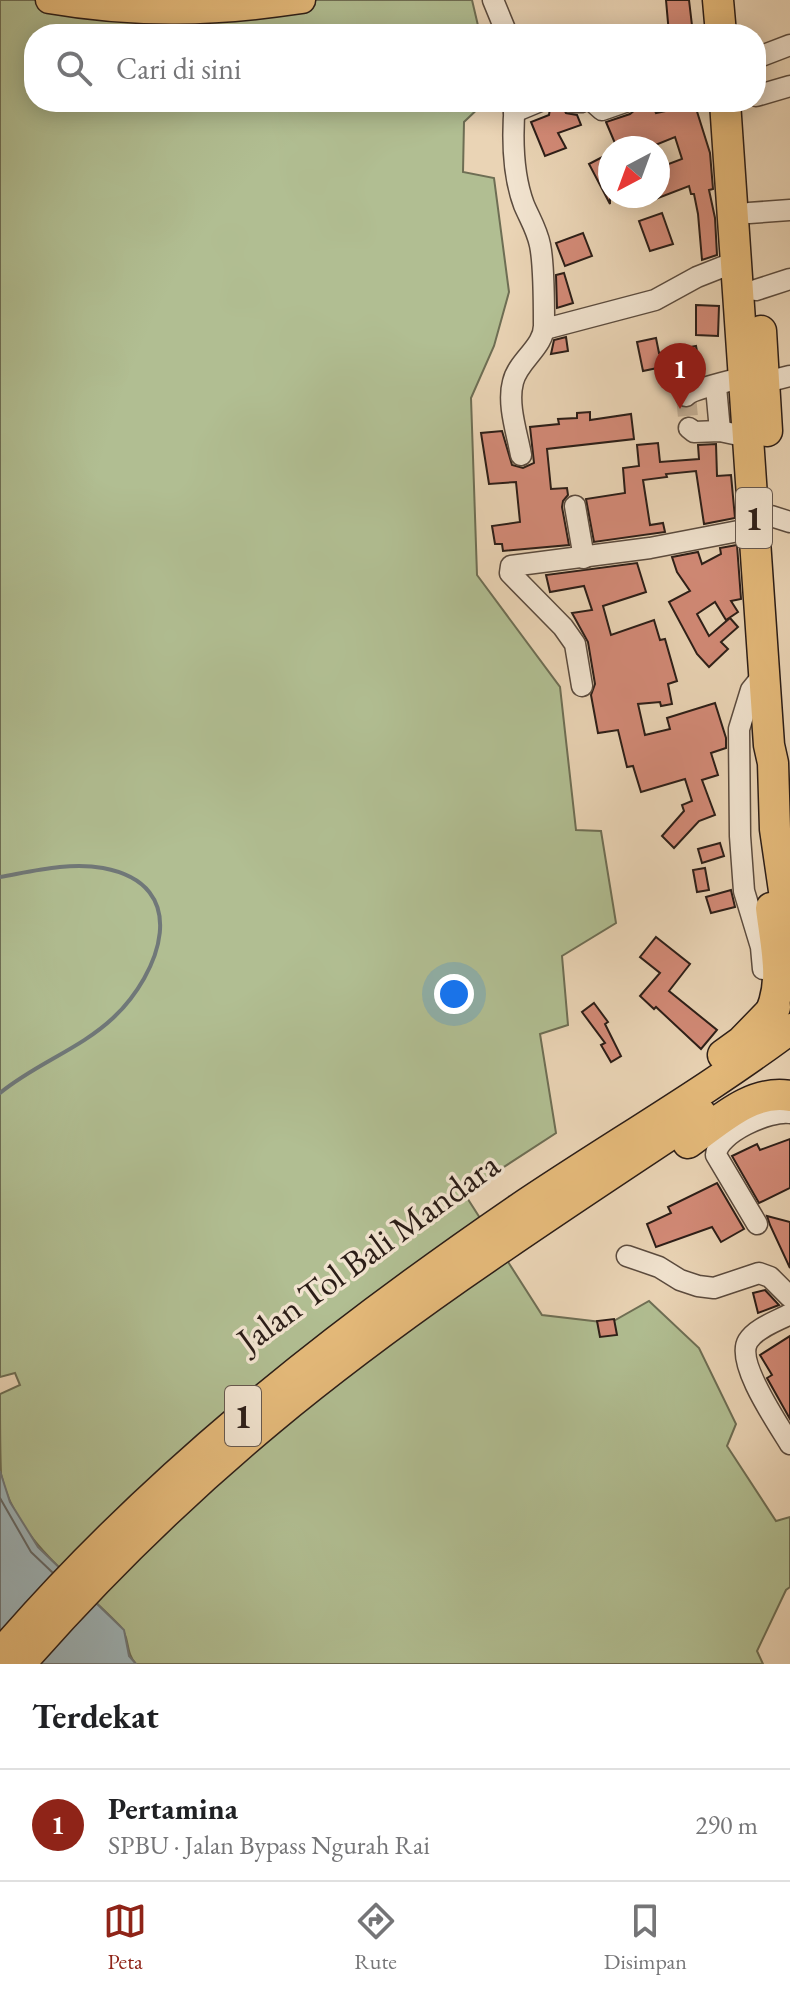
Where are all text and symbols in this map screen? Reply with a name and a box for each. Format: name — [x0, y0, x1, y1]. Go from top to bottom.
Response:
search box — [24, 24, 766, 112]
icon: search — [52, 46, 96, 90]
text: Cari di sini — [116, 49, 241, 88]
north arrow — [598, 136, 670, 208]
pin: 1 — [654, 343, 706, 409]
road number: 1 — [736, 488, 772, 548]
your location — [434, 974, 474, 1014]
street label: Jalan Tol Bali Mandara — [225, 1140, 509, 1365]
road number: 1 — [225, 1386, 261, 1446]
text: Terdekat — [32, 1694, 159, 1738]
text: Pertamina — [108, 1789, 238, 1828]
text: 1 — [51, 1808, 65, 1842]
text: 290 m — [695, 1808, 758, 1842]
text: SPBU · Jalan Bypass Ngurah Rai — [108, 1828, 430, 1862]
tab: Peta — [103, 1899, 147, 1976]
tab: Rute — [354, 1899, 398, 1976]
tab: Disimpan — [604, 1899, 687, 1976]

